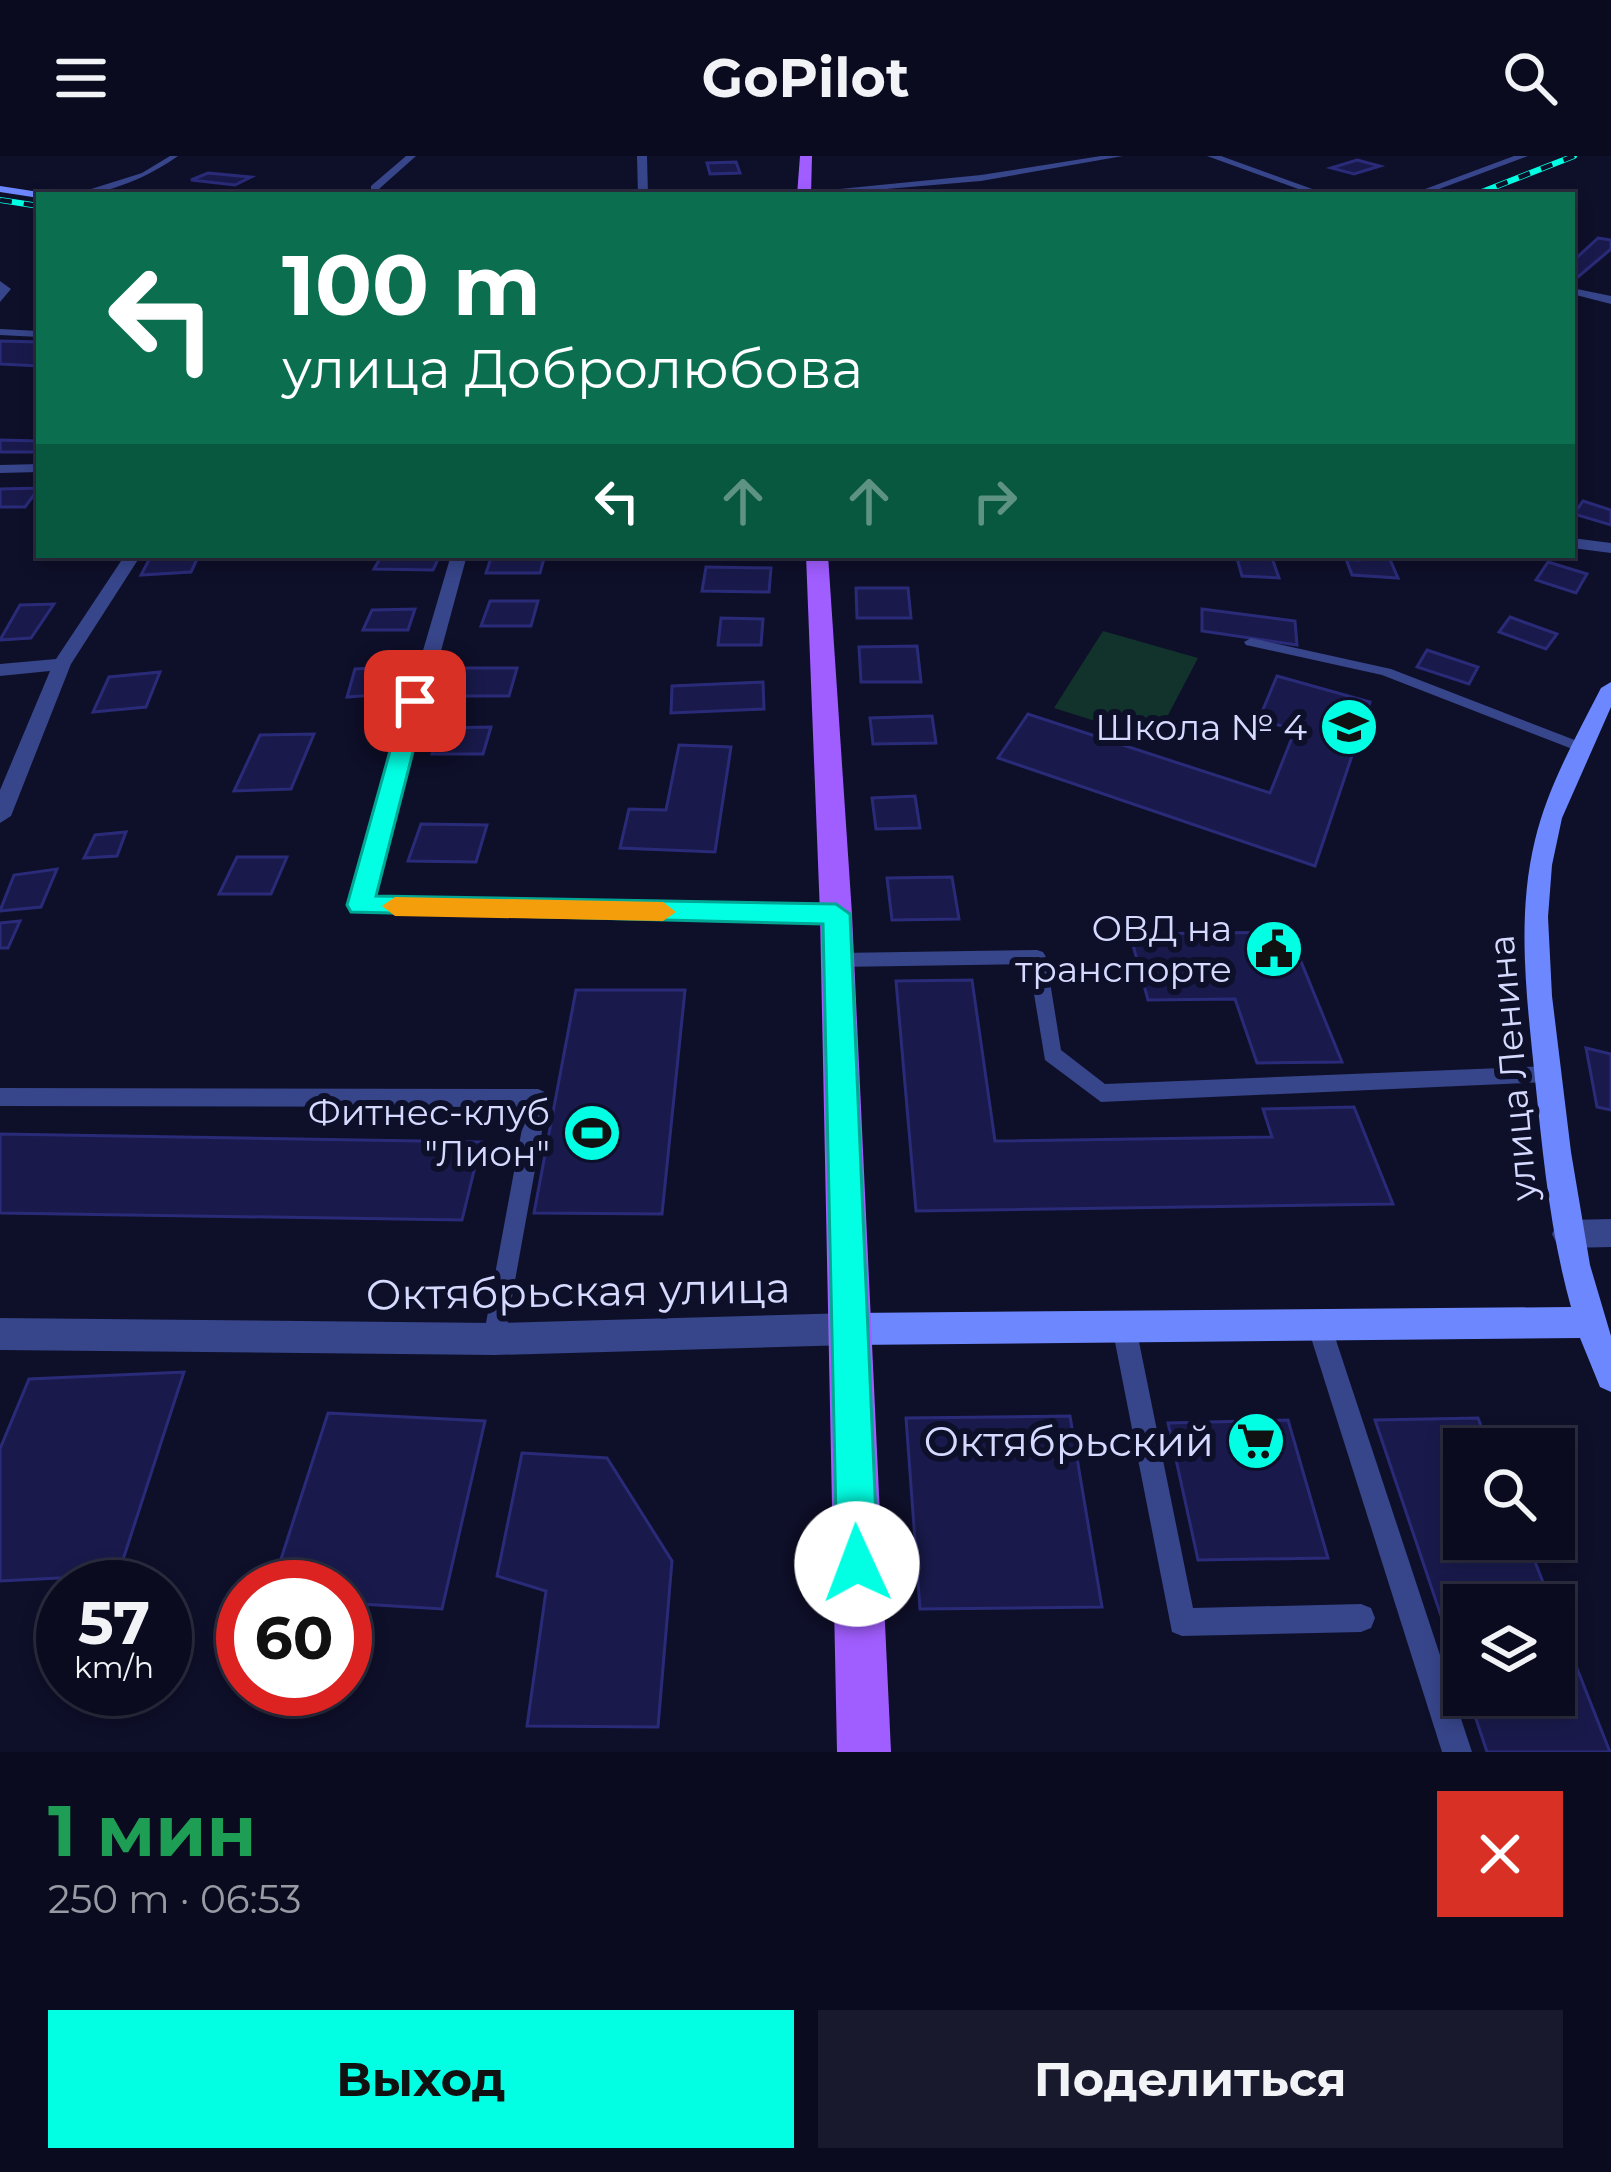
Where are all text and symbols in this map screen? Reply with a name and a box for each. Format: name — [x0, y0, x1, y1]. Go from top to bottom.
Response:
icon: menu — [48, 45, 114, 111]
text: GoPilot — [702, 45, 909, 111]
icon: search — [1497, 45, 1563, 111]
text: 100 m — [282, 234, 541, 336]
icon: left — [84, 240, 240, 396]
text: улица Добролюбова — [282, 336, 863, 402]
icon: left — [584, 468, 650, 534]
icon: ahead — [710, 468, 776, 534]
icon: ahead — [836, 468, 902, 534]
icon: right — [962, 468, 1028, 534]
pin — [364, 650, 466, 752]
icon: arrive — [382, 668, 448, 734]
school or university icon: Школа № 4 — [1318, 696, 1380, 758]
place label: Школа № 4 — [1095, 705, 1307, 749]
place label: ОВД на транспорте — [1015, 906, 1232, 991]
public building icon: ОВД на транспорте — [1243, 918, 1305, 980]
street label: улица Ленина — [1478, 933, 1546, 1204]
place label: Фитнес-клуб "Лион" — [308, 1090, 550, 1175]
sports icon: Фитнес-клуб "Лион" — [561, 1102, 623, 1164]
street label: Октябрьская улица — [365, 1261, 791, 1321]
supermarket icon: Октябрьский — [1225, 1410, 1287, 1472]
place label: Октябрьский — [923, 1415, 1214, 1467]
map controls — [1443, 1428, 1575, 1716]
button: search — [1443, 1428, 1575, 1560]
position arrow — [794, 1501, 920, 1627]
speed limit sign: 60 — [216, 1560, 372, 1716]
button: layers — [1443, 1584, 1575, 1716]
text: 57 — [78, 1586, 150, 1659]
text: km/h — [74, 1649, 154, 1686]
text: 1 мин — [48, 1786, 256, 1874]
button: close — [1437, 1791, 1563, 1917]
text: 250 m · 06:53 — [48, 1875, 302, 1923]
button: Выход — [48, 2010, 794, 2148]
button: Поделиться — [818, 2010, 1563, 2148]

